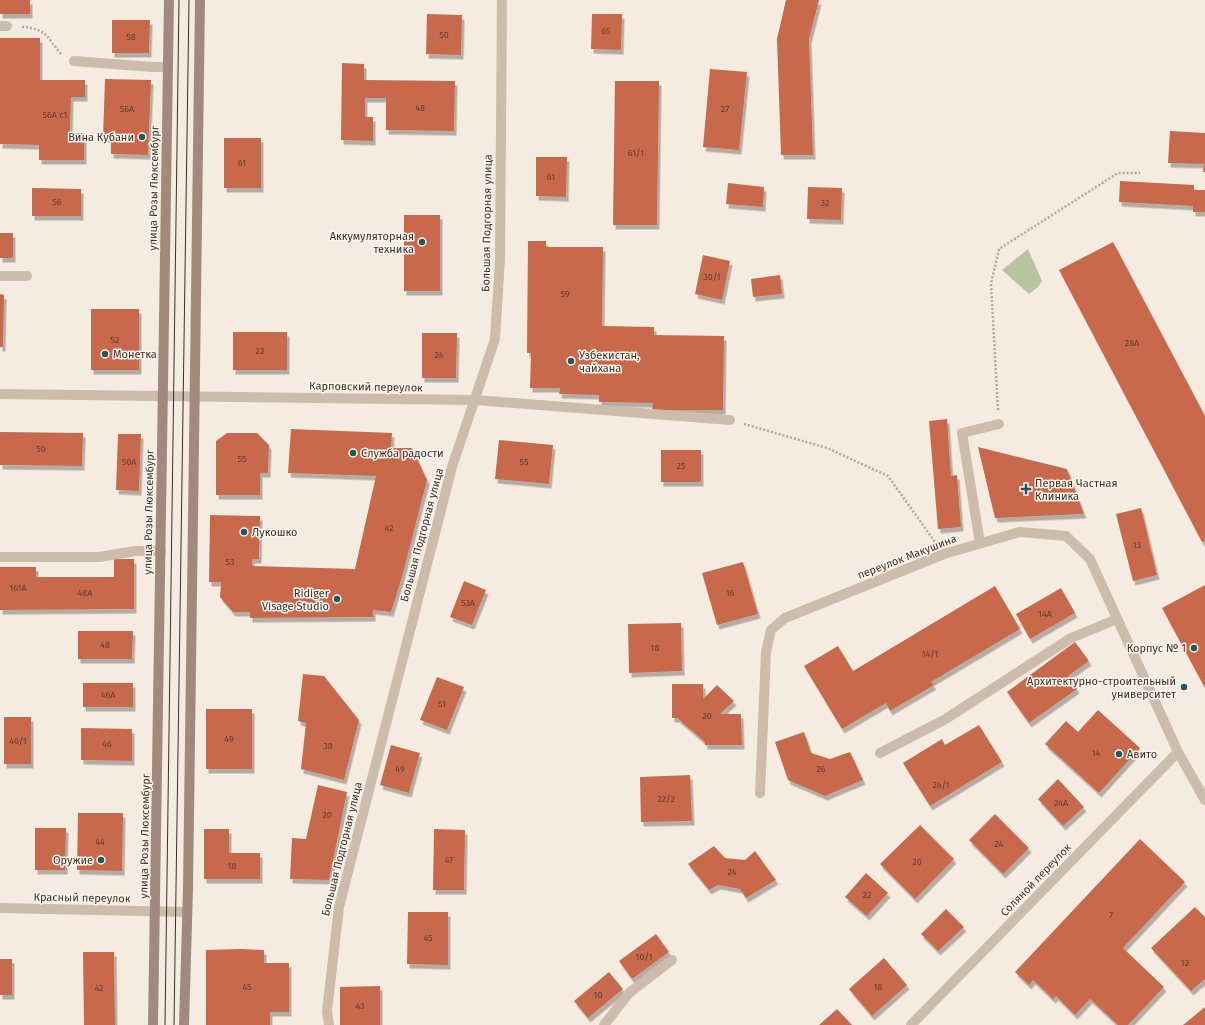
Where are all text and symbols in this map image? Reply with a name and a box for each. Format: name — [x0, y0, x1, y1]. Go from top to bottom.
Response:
house number: 65 — [601, 26, 611, 36]
house number: 50 — [439, 30, 449, 40]
house number: 58 — [126, 32, 136, 42]
house number: 48 — [415, 103, 425, 113]
house number: 56А — [120, 104, 135, 114]
house number: 27 — [721, 104, 729, 114]
house number: 56А с1 — [43, 110, 67, 120]
street label: улица Розы Люксембург — [146, 125, 162, 251]
place label: Вина Кубани — [68, 131, 134, 144]
marker: Вина Кубани — [137, 132, 147, 142]
house number: 61/1 — [628, 148, 644, 158]
street label: Большая Подгорная улица — [479, 154, 495, 292]
house number: 61 — [238, 158, 246, 168]
house number: 61 — [547, 172, 555, 182]
house number: 56 — [52, 197, 62, 207]
house number: 32 — [821, 198, 829, 208]
place label: Аккумуляторная техника — [330, 230, 414, 256]
marker: Аккумуляторная техника — [417, 237, 427, 247]
house number: 30/1 — [703, 272, 721, 282]
house number: 59 — [560, 289, 570, 299]
house number: 52 — [111, 335, 119, 345]
house number: 28А — [1125, 338, 1140, 348]
house number: 22 — [256, 346, 264, 356]
place label: Монетка — [113, 348, 157, 361]
marker: Монетка — [100, 349, 110, 359]
place label: Узбекистан, чайхана — [579, 349, 640, 375]
house number: 24 — [434, 350, 444, 360]
marker: Узбекистан, чайхана — [566, 356, 576, 366]
street label: Карповский переулок — [309, 380, 423, 394]
house number: 50 — [36, 444, 46, 454]
place label: Служба радости — [361, 447, 444, 460]
marker: Служба радости — [348, 448, 358, 458]
street label: улица Розы Люксембург — [141, 449, 157, 575]
house number: 55 — [238, 454, 247, 464]
house number: 50А — [122, 457, 137, 467]
house number: 55 — [520, 457, 529, 467]
house number: 25 — [677, 461, 686, 471]
street label: Большая Подгорная улица — [398, 467, 446, 603]
place label: Первая Частная Клиника — [1035, 477, 1118, 503]
marker: Первая Частная Клиника — [1020, 483, 1032, 495]
house number: 42 — [384, 523, 394, 533]
place label: Лукошко — [252, 526, 298, 539]
marker: Лукошко — [239, 527, 249, 537]
street label: переулок Макушина — [856, 532, 958, 582]
house number: 13 — [1133, 540, 1141, 550]
house number: 53 — [226, 557, 234, 567]
house number: 161А — [9, 583, 27, 593]
place label: Ridiger Visage Studio — [262, 587, 330, 613]
house number: 48А — [78, 588, 93, 598]
house number: 16 — [726, 588, 735, 598]
marker: Ridiger Visage Studio — [332, 594, 342, 604]
house number: 53А — [461, 598, 476, 608]
house number: 14А — [1038, 609, 1053, 619]
house number: 48 — [100, 640, 110, 650]
place label: Корпус № 1 — [1127, 642, 1186, 655]
house number: 18 — [651, 643, 659, 653]
marker: Корпус № 1 — [1189, 643, 1199, 653]
house number: 14/1 — [922, 649, 938, 659]
place label: Архитектурно-строительный университет — [1027, 675, 1176, 701]
marker: Архитектурно-строительный университет — [1179, 682, 1189, 692]
house number: 46А — [101, 690, 116, 700]
house number: 51 — [438, 699, 446, 709]
house number: 20 — [702, 711, 712, 721]
house number: 49 — [224, 734, 234, 744]
house number: 46/1 — [9, 736, 27, 746]
house number: 46 — [102, 739, 112, 749]
house number: 38 — [323, 741, 333, 751]
house number: 14 — [1092, 748, 1101, 758]
place label: Авито — [1127, 748, 1157, 761]
marker: Авито — [1114, 749, 1124, 759]
house number: 49 — [395, 764, 405, 774]
house number: 26 — [816, 764, 826, 774]
street label: улица Розы Люксембург — [137, 773, 153, 899]
house number: 24/1 — [933, 780, 949, 790]
street label: Большая Подгорная улица — [319, 781, 365, 917]
house number: 22/2 — [657, 794, 675, 804]
house number: 24А — [1054, 798, 1069, 808]
house number: 20 — [322, 810, 332, 820]
house number: 44 — [95, 837, 105, 847]
house number: 24 — [994, 839, 1004, 849]
street label: Соляной переулок — [998, 841, 1074, 919]
place label: Оружие — [53, 854, 93, 867]
marker: Оружие — [96, 855, 106, 865]
house number: 47 — [445, 855, 453, 865]
house number: 20 — [912, 857, 922, 867]
house number: 18 — [228, 861, 236, 871]
house number: 24 — [727, 867, 737, 877]
house number: 22 — [863, 890, 871, 900]
street label: Красный переулок — [33, 891, 131, 905]
house number: 7 — [1109, 910, 1113, 920]
house number: 45 — [423, 933, 433, 943]
house number: 10/1 — [636, 952, 652, 962]
house number: 12 — [1181, 958, 1189, 968]
house number: 45 — [242, 982, 252, 992]
house number: 18 — [874, 982, 882, 992]
house number: 42 — [94, 983, 104, 993]
house number: 10 — [594, 990, 602, 1000]
house number: 43 — [355, 1001, 365, 1011]

